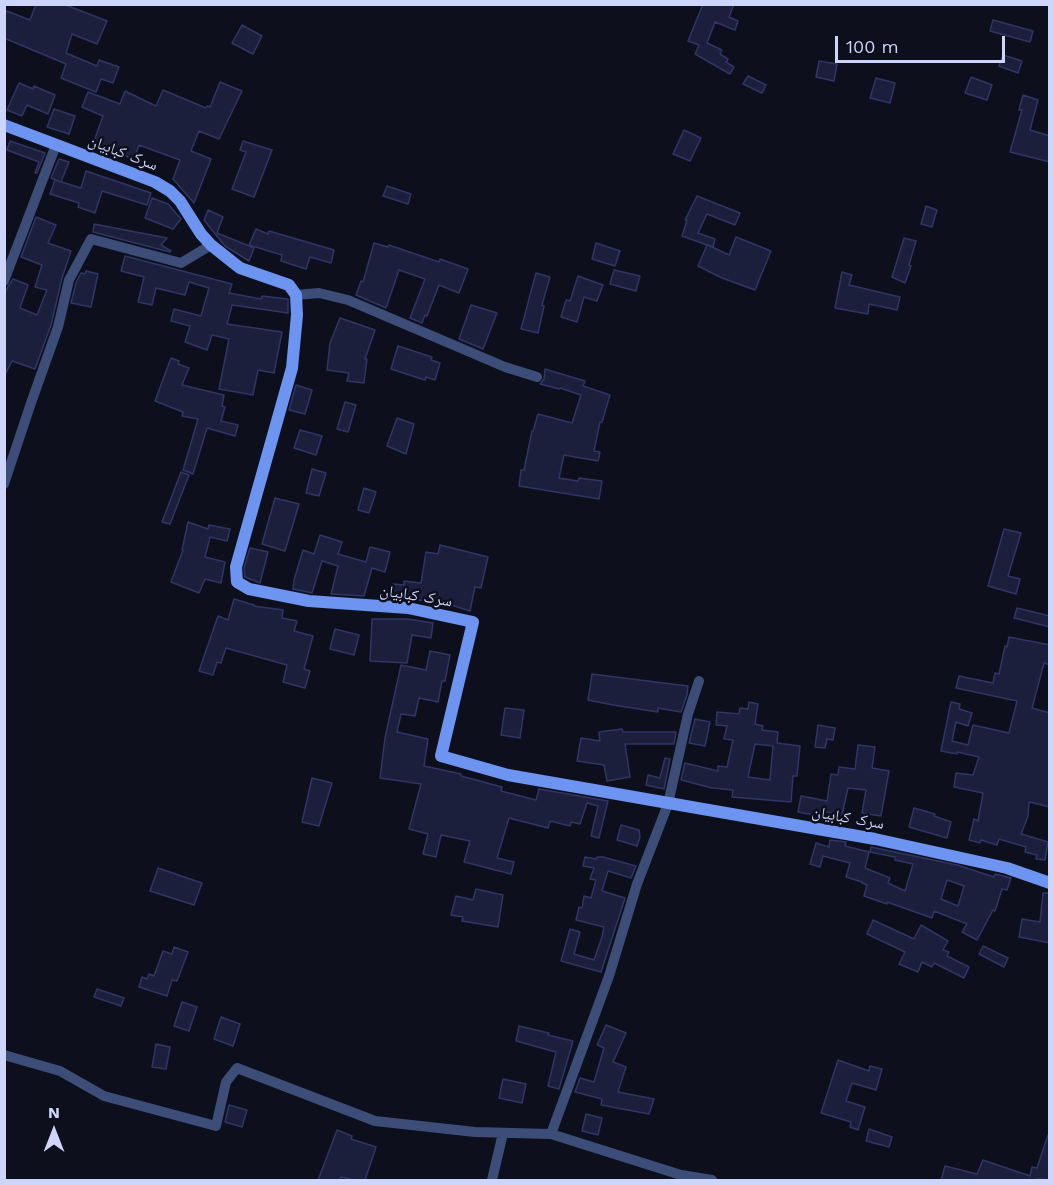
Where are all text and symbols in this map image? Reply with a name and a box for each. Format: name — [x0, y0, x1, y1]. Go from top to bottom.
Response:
scale bar — [838, 24, 1008, 62]
text: 100 m — [846, 36, 899, 57]
street label: سرک کبابیان — [86, 131, 160, 175]
street label: سرک کبابیان — [378, 581, 454, 611]
street label: سرک کبابیان — [810, 802, 886, 834]
north arrow — [24, 1101, 84, 1161]
text: N — [48, 1103, 60, 1122]

